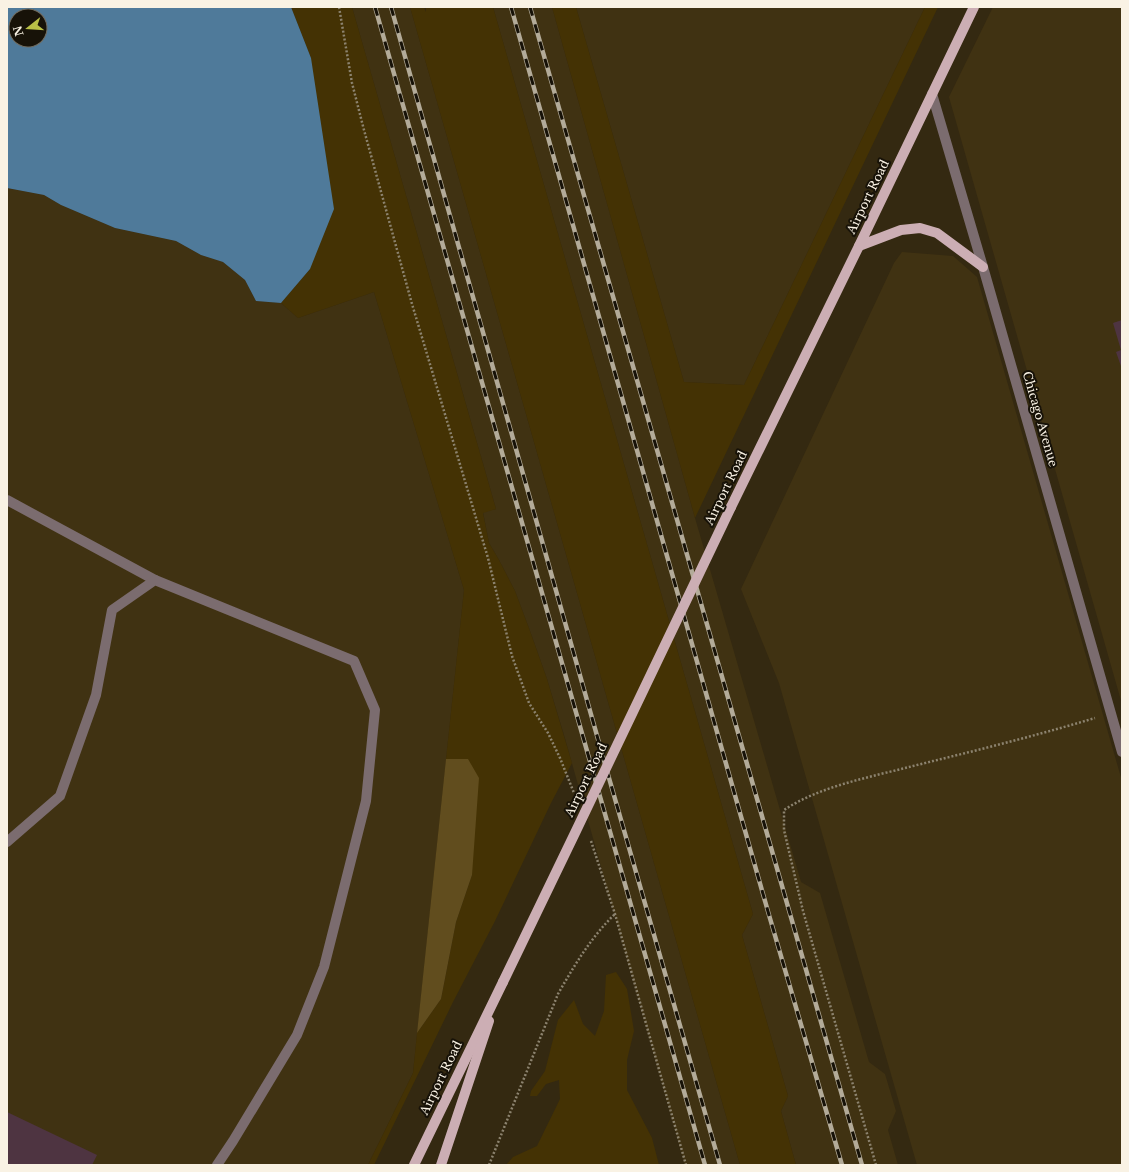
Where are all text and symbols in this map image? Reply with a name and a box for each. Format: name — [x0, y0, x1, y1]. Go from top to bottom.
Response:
north arrow — [8, 8, 48, 48]
text: N — [10, 23, 27, 38]
street label: Airport Road — [843, 157, 892, 237]
street label: Chicago Avenue — [1020, 369, 1061, 468]
street label: Airport Road — [701, 448, 750, 528]
street label: Airport Road — [561, 740, 610, 820]
street label: Airport Road — [416, 1038, 465, 1118]

